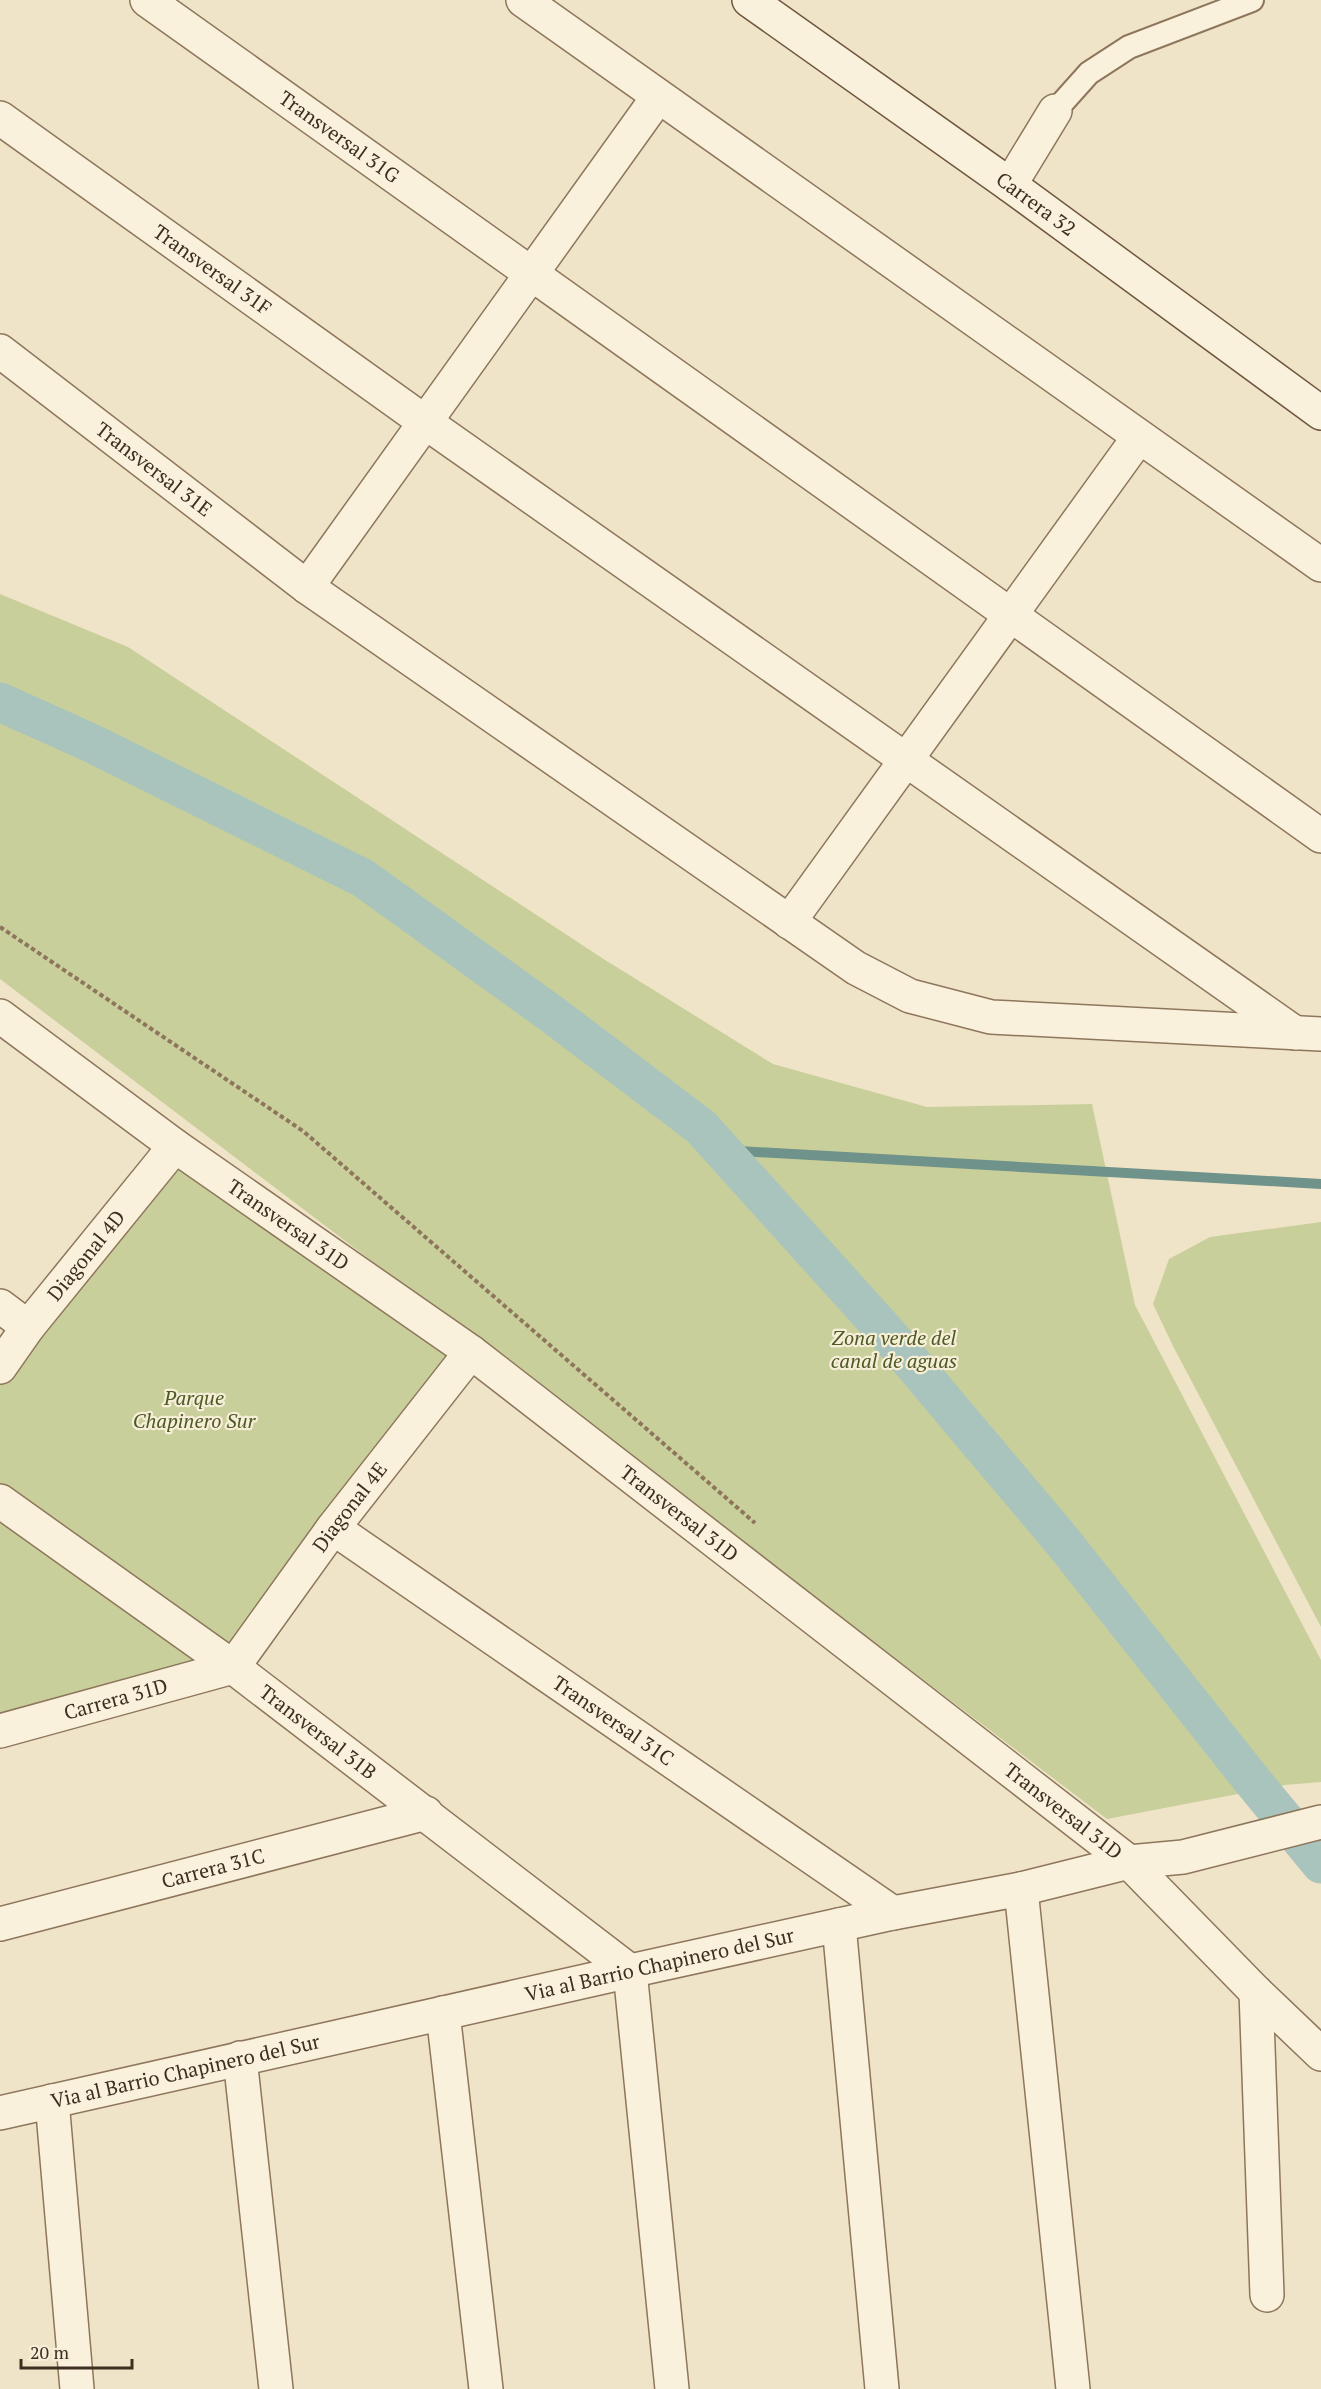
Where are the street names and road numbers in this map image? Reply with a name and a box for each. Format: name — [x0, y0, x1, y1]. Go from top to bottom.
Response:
street label: Transversal 31G — [274, 84, 406, 189]
street label: Carrera 32 — [991, 165, 1081, 242]
street label: Transversal 31F — [148, 218, 277, 321]
street label: Transversal 31E — [90, 415, 218, 522]
street label: Transversal 31D — [222, 1173, 355, 1276]
street label: Diagonal 4D — [41, 1204, 131, 1306]
street label: Diagonal 4E — [306, 1456, 393, 1557]
street label: Transversal 31D — [615, 1459, 744, 1567]
street label: Transversal 31C — [547, 1669, 679, 1771]
street label: Carrera 31D — [61, 1672, 171, 1726]
street label: Transversal 31B — [254, 1678, 382, 1785]
street label: Transversal 31D — [999, 1756, 1128, 1865]
street label: Carrera 31C — [158, 1842, 267, 1894]
street label: Via al Barrio Chapinero del Sur — [522, 1921, 797, 2007]
street label: Via al Barrio Chapinero del Sur — [48, 2027, 323, 2114]

